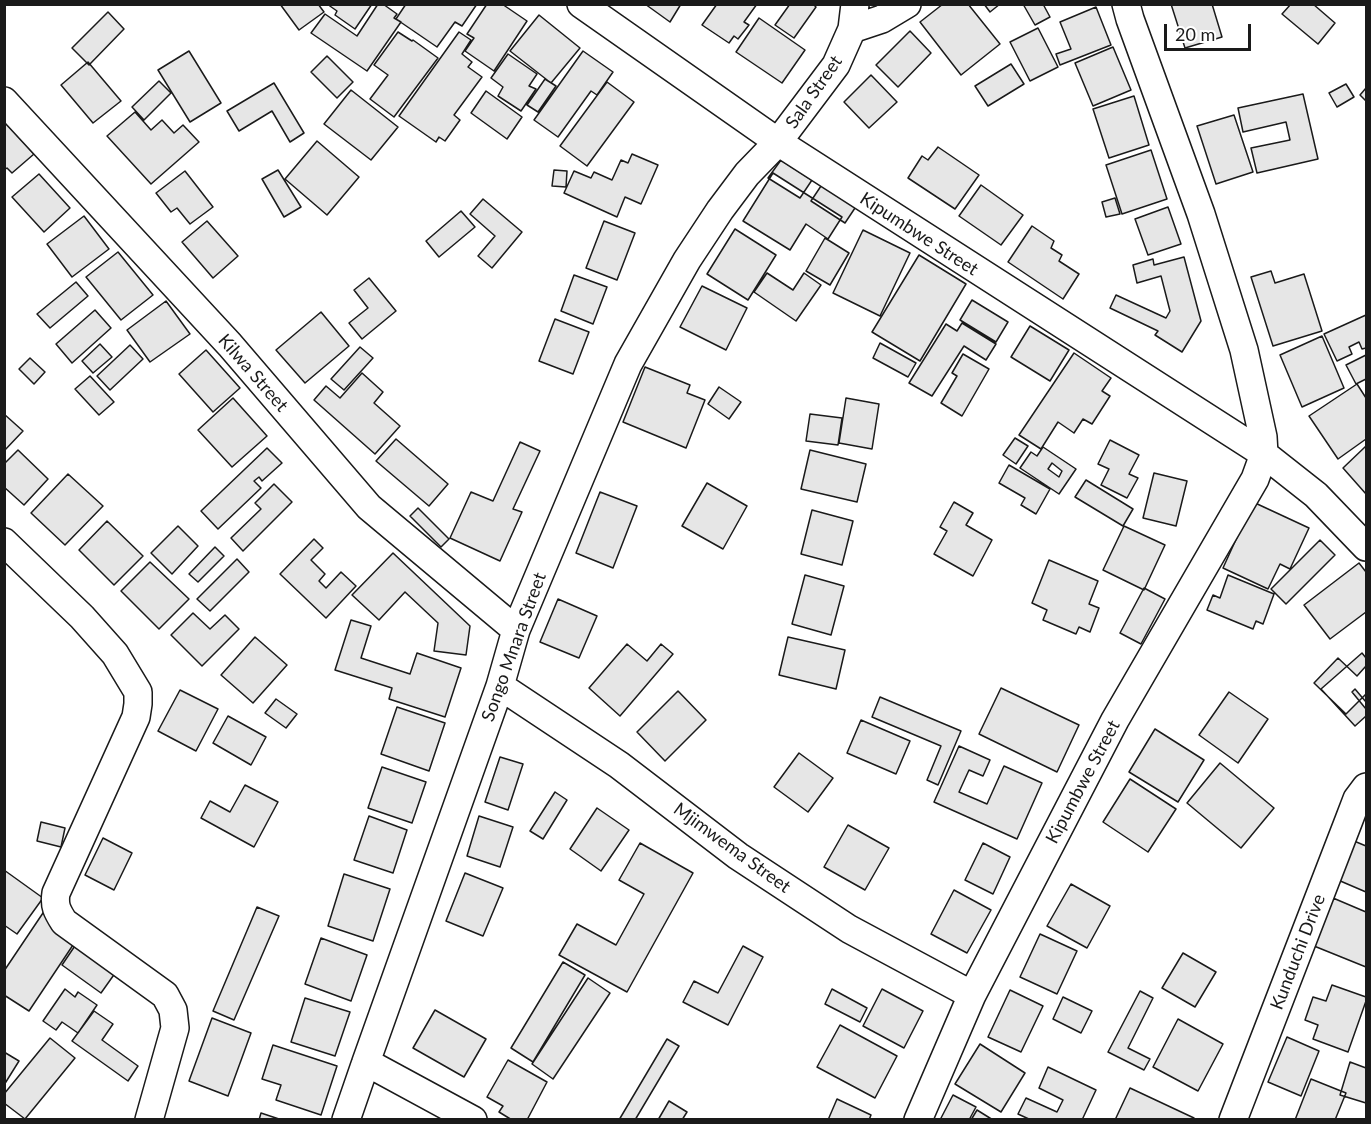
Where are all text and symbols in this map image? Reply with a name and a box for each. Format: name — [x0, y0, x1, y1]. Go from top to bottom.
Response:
scale bar — [1167, 12, 1254, 50]
text: 20 m — [1175, 23, 1215, 45]
street label: Sala Street — [781, 51, 847, 133]
street label: Kipumbwe Street — [856, 188, 982, 280]
street label: Kilwa Street — [214, 330, 292, 416]
street label: Songo Mnara Street — [477, 570, 551, 724]
street label: Kipumbwe Street — [1041, 717, 1125, 847]
street label: Mjimwema Street — [669, 798, 795, 898]
street label: Kunduchi Drive — [1266, 891, 1330, 1013]

